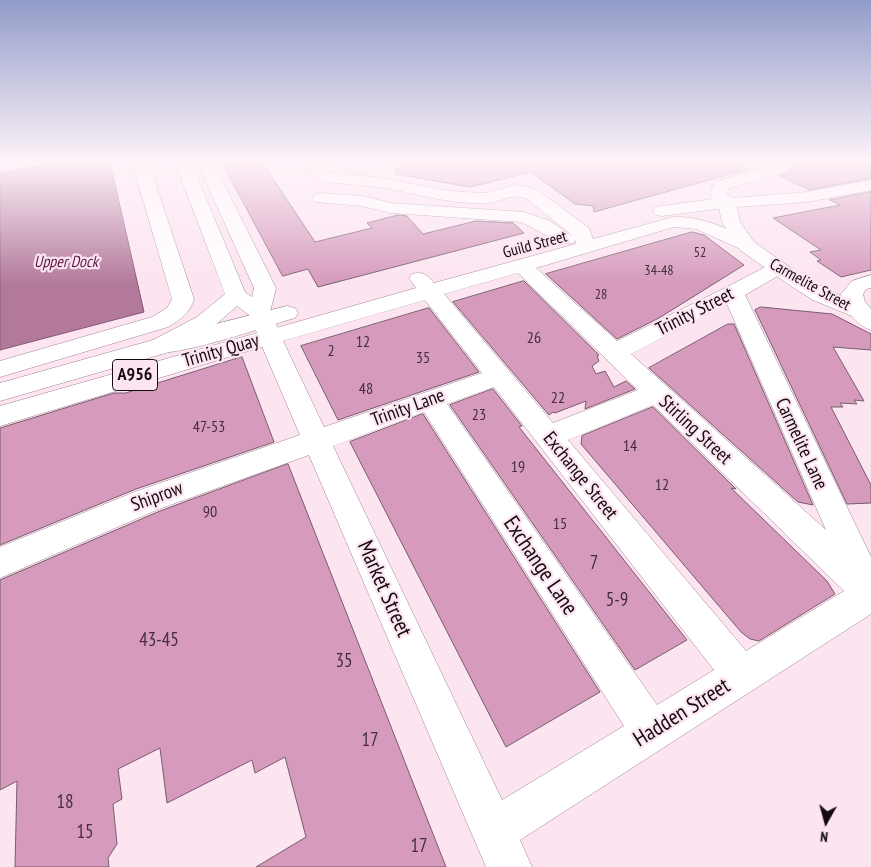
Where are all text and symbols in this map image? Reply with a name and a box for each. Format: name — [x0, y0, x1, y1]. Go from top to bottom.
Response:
street label: Guild Street — [501, 227, 569, 263]
house number: 52 — [694, 245, 706, 261]
water label: Upper Dock — [34, 252, 98, 272]
street label: Carmelite Street — [766, 255, 854, 315]
house number: 34-48 — [644, 263, 674, 279]
street label: Trinity Street — [652, 283, 738, 341]
house number: 28 — [595, 287, 607, 303]
house number: 26 — [527, 328, 541, 348]
street label: Trinity Quay — [180, 329, 262, 373]
house number: 12 — [356, 332, 370, 352]
house number: 2 — [327, 341, 335, 361]
house number: 35 — [416, 348, 430, 368]
road number: A956 — [112, 360, 158, 390]
house number: 48 — [359, 379, 373, 399]
street label: Trinity Lane — [368, 384, 448, 432]
house number: 22 — [551, 388, 565, 408]
street label: Stirling Street — [654, 391, 736, 469]
street label: Carmelite Lane — [770, 395, 832, 493]
house number: 23 — [472, 405, 486, 425]
house number: 47-53 — [193, 417, 225, 437]
street label: Exchange Street — [538, 428, 622, 524]
house number: 14 — [623, 436, 637, 456]
house number: 19 — [511, 457, 525, 477]
house number: 12 — [655, 475, 669, 495]
street label: Shiprow — [128, 477, 186, 517]
house number: 90 — [203, 502, 217, 522]
street label: Exchange Lane — [497, 511, 583, 621]
house number: 15 — [553, 514, 567, 534]
street label: Market Street — [351, 537, 417, 641]
house number: 7 — [590, 553, 598, 575]
house number: 5-9 — [606, 590, 628, 612]
house number: 43-45 — [139, 630, 179, 652]
house number: 35 — [335, 651, 353, 673]
street label: Hadden Street — [629, 673, 735, 753]
house number: 17 — [361, 730, 379, 752]
house number: 18 — [56, 792, 74, 814]
north arrow — [801, 797, 851, 847]
house number: 15 — [76, 822, 94, 844]
text: N — [819, 827, 829, 846]
house number: 17 — [410, 836, 428, 858]

